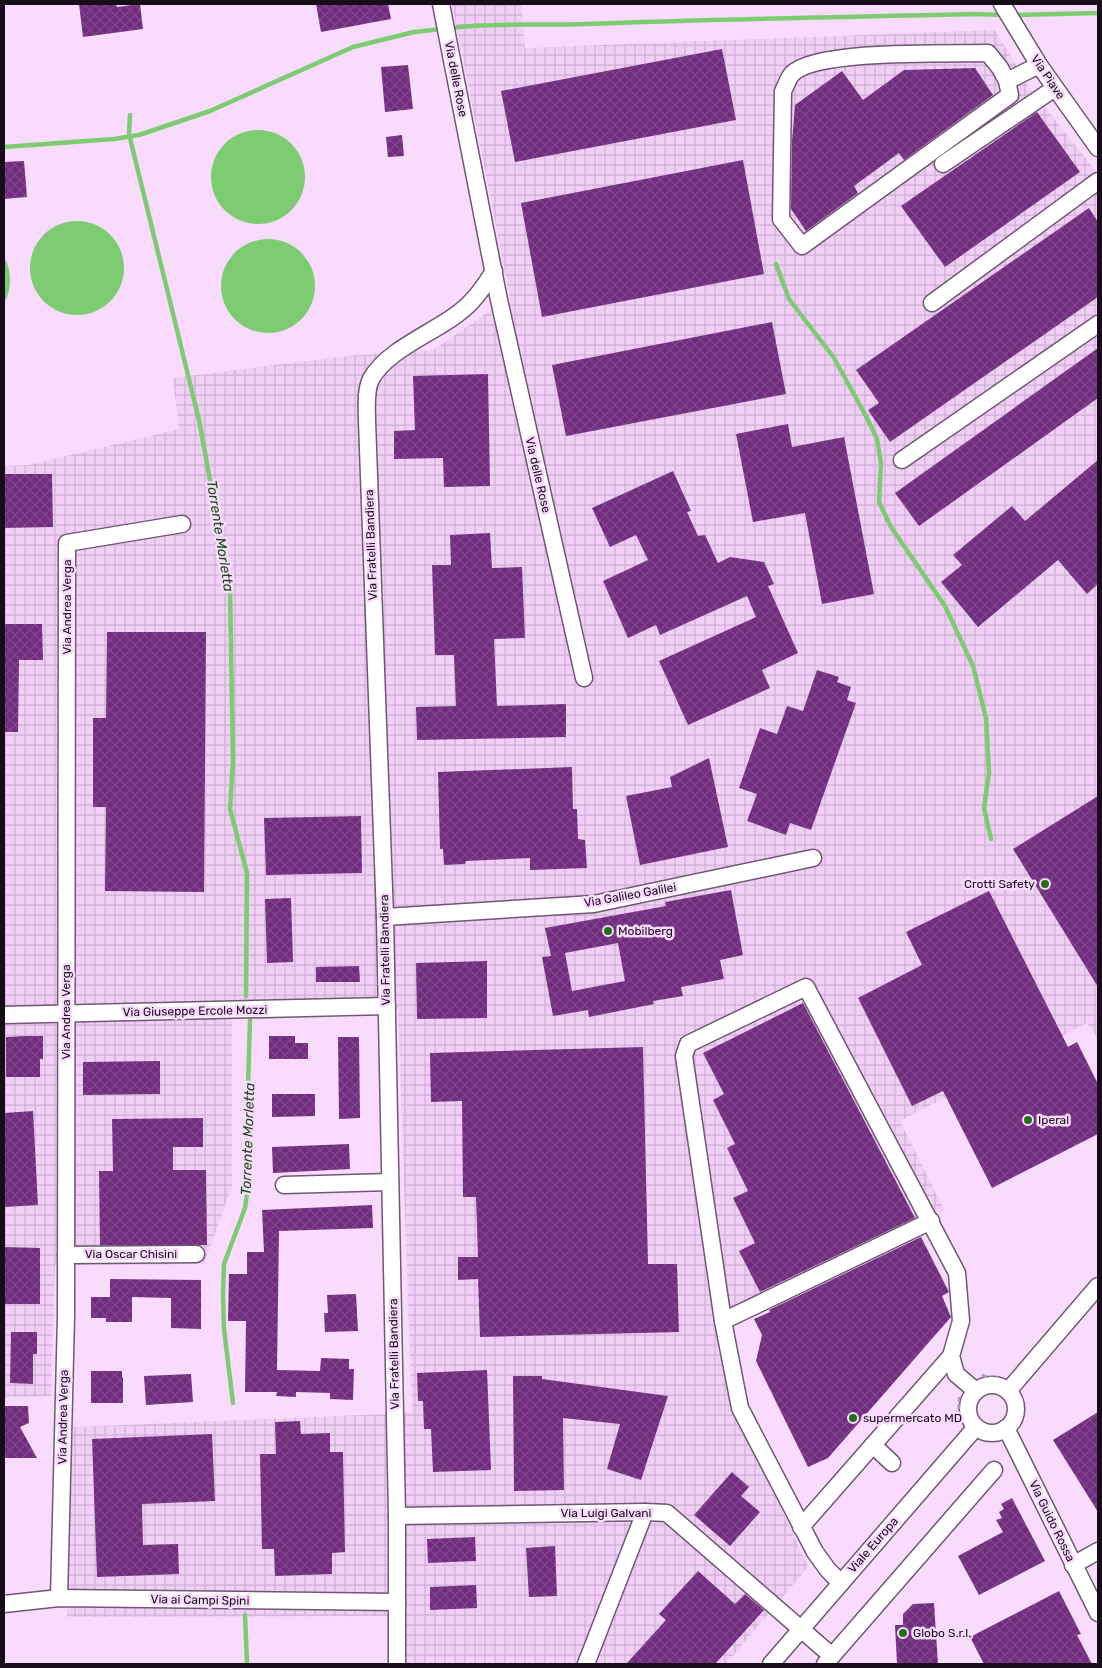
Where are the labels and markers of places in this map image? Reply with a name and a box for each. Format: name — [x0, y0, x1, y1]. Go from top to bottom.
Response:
place label: Crotti Safety — [964, 877, 1035, 891]
marker: Crotti Safety — [1039, 878, 1051, 890]
place label: Mobilberg — [618, 924, 673, 938]
marker: Mobilberg — [602, 925, 614, 937]
place label: Iperal — [1038, 1113, 1069, 1127]
marker: Iperal — [1022, 1114, 1034, 1126]
place label: supermercato MD — [863, 1411, 962, 1425]
marker: supermercato MD — [847, 1412, 859, 1424]
place label: Globo S.r.l. — [913, 1626, 971, 1640]
marker: Globo S.r.l. — [897, 1627, 909, 1639]

